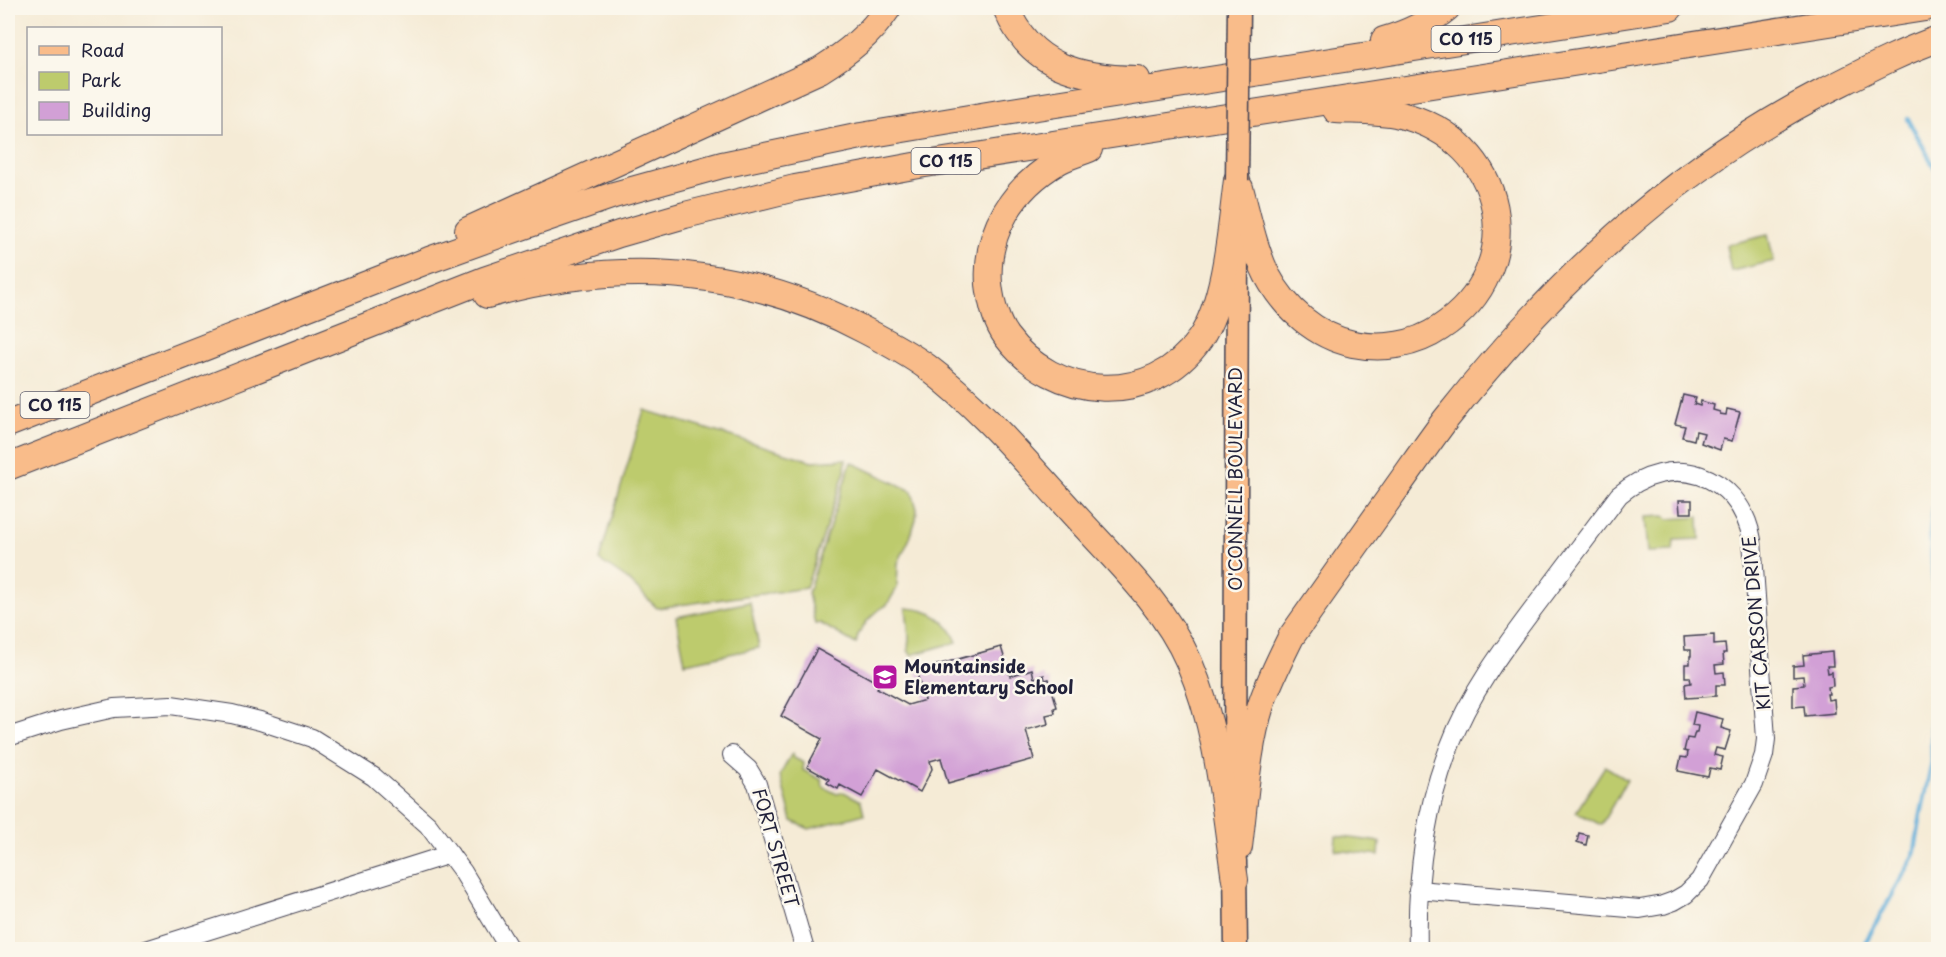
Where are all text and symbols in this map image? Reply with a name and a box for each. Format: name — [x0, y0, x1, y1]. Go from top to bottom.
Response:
road number: CO 115 — [1432, 26, 1500, 52]
legend — [27, 27, 222, 135]
text: Road — [81, 36, 125, 63]
text: Park — [81, 66, 121, 93]
text: Building — [81, 96, 151, 123]
road number: CO 115 — [912, 148, 980, 174]
street label: O'CONNELL BOULEVARD — [1221, 367, 1248, 591]
road number: CO 115 — [20, 392, 90, 418]
street label: KIT CARSON DRIVE — [1734, 535, 1777, 711]
place label: Mountainside Elementary School — [904, 652, 1074, 700]
school or university icon: Mountainside Elementary School — [870, 662, 900, 692]
street label: FORT STREET — [747, 785, 807, 911]

